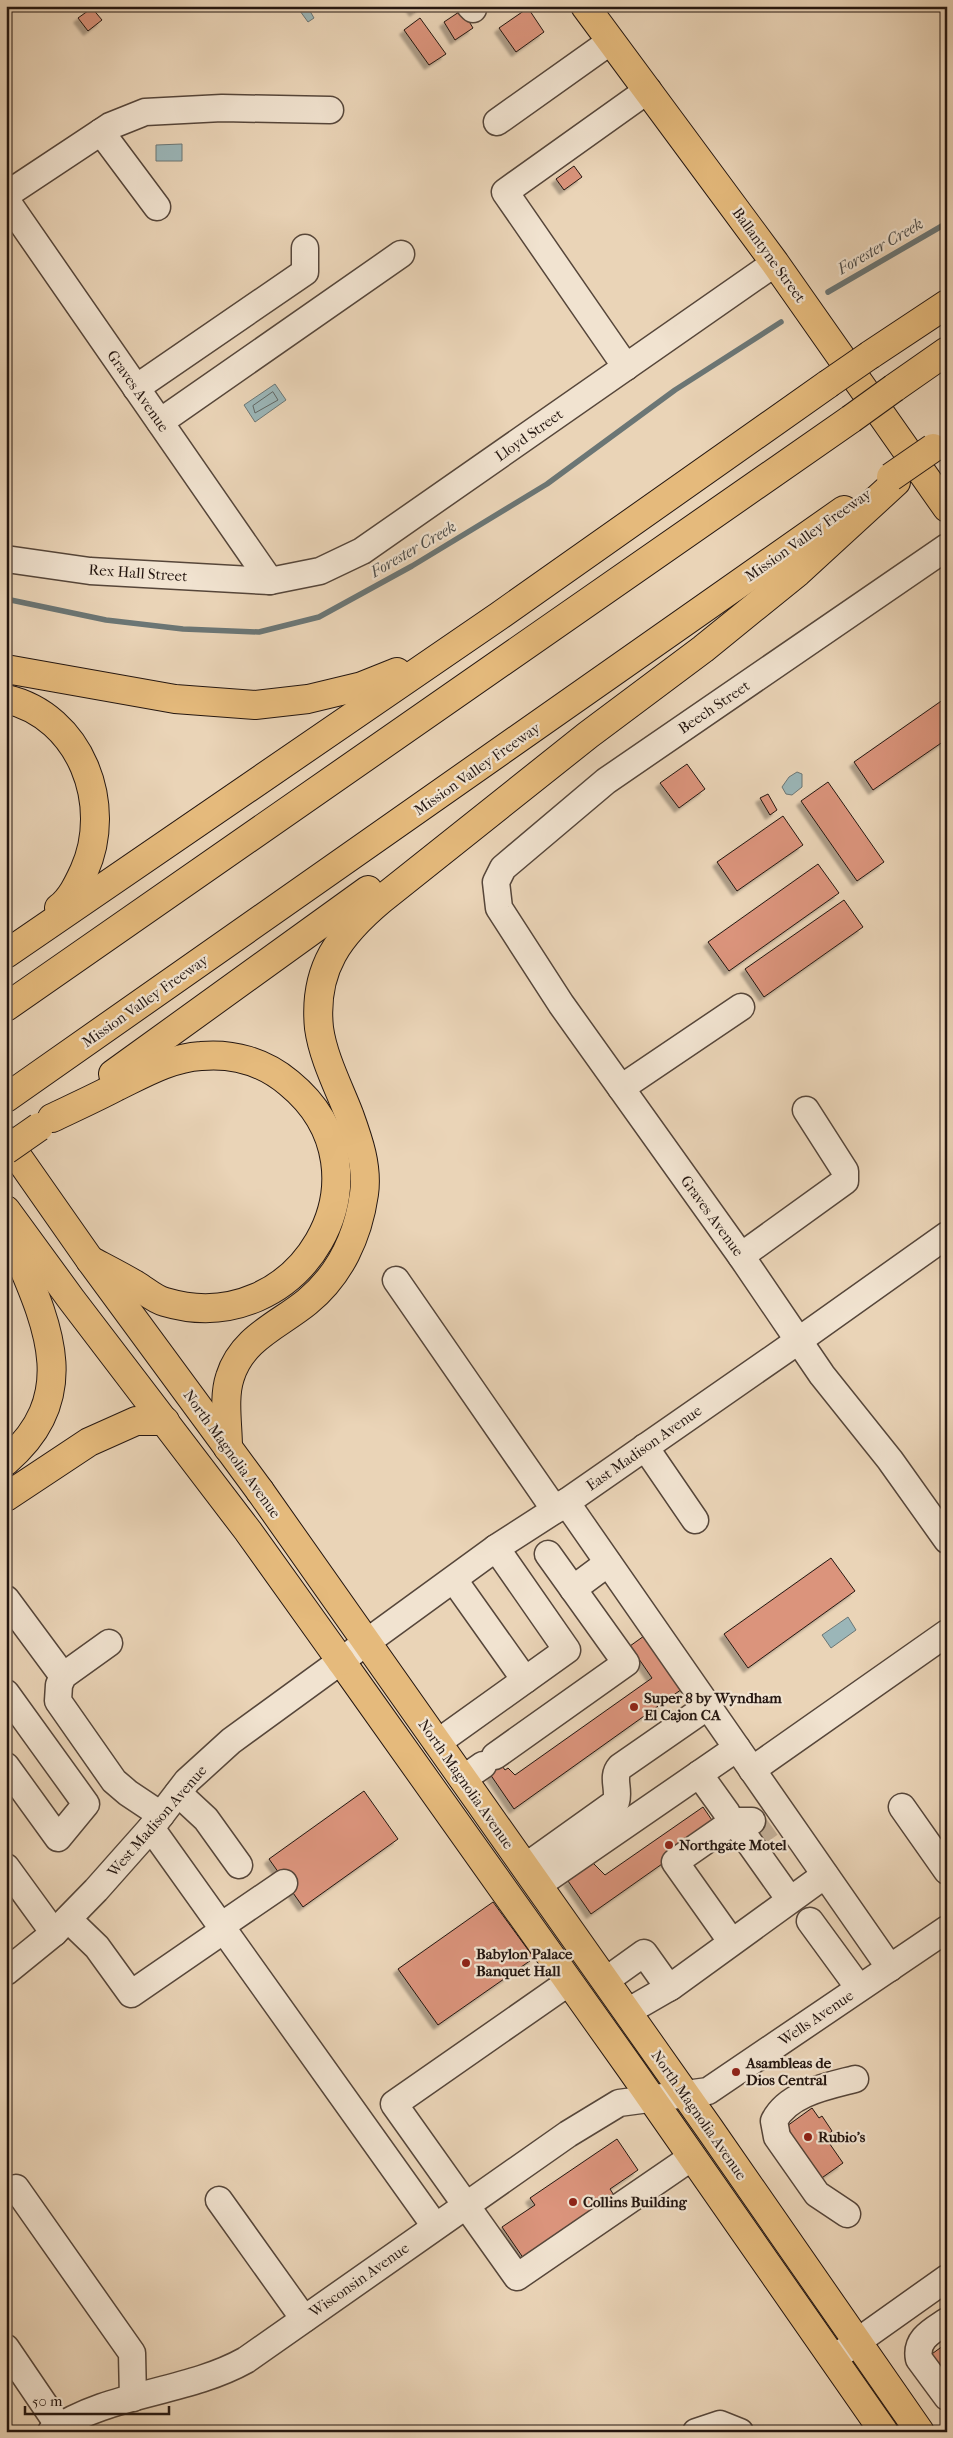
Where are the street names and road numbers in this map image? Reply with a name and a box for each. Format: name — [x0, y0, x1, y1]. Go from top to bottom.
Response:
street label: Ballantyne Street — [729, 204, 810, 306]
street label: Graves Avenue — [103, 347, 173, 436]
street label: Lloyd Street — [492, 405, 567, 465]
street label: Mission Valley Freeway — [741, 484, 875, 585]
street label: Rex Hall Street — [88, 561, 189, 585]
street label: Beech Street — [675, 676, 754, 737]
street label: Mission Valley Freeway — [410, 718, 544, 819]
street label: Mission Valley Freeway — [78, 950, 212, 1051]
street label: Graves Avenue — [677, 1172, 748, 1260]
street label: North Magnolia Avenue — [179, 1386, 285, 1522]
street label: East Madison Avenue — [583, 1401, 706, 1495]
street label: North Magnolia Avenue — [414, 1716, 518, 1853]
street label: West Madison Avenue — [103, 1761, 211, 1881]
street label: Wells Avenue — [774, 1986, 857, 2050]
street label: North Magnolia Avenue — [647, 2047, 751, 2184]
street label: Wisconsin Avenue — [305, 2239, 413, 2322]

